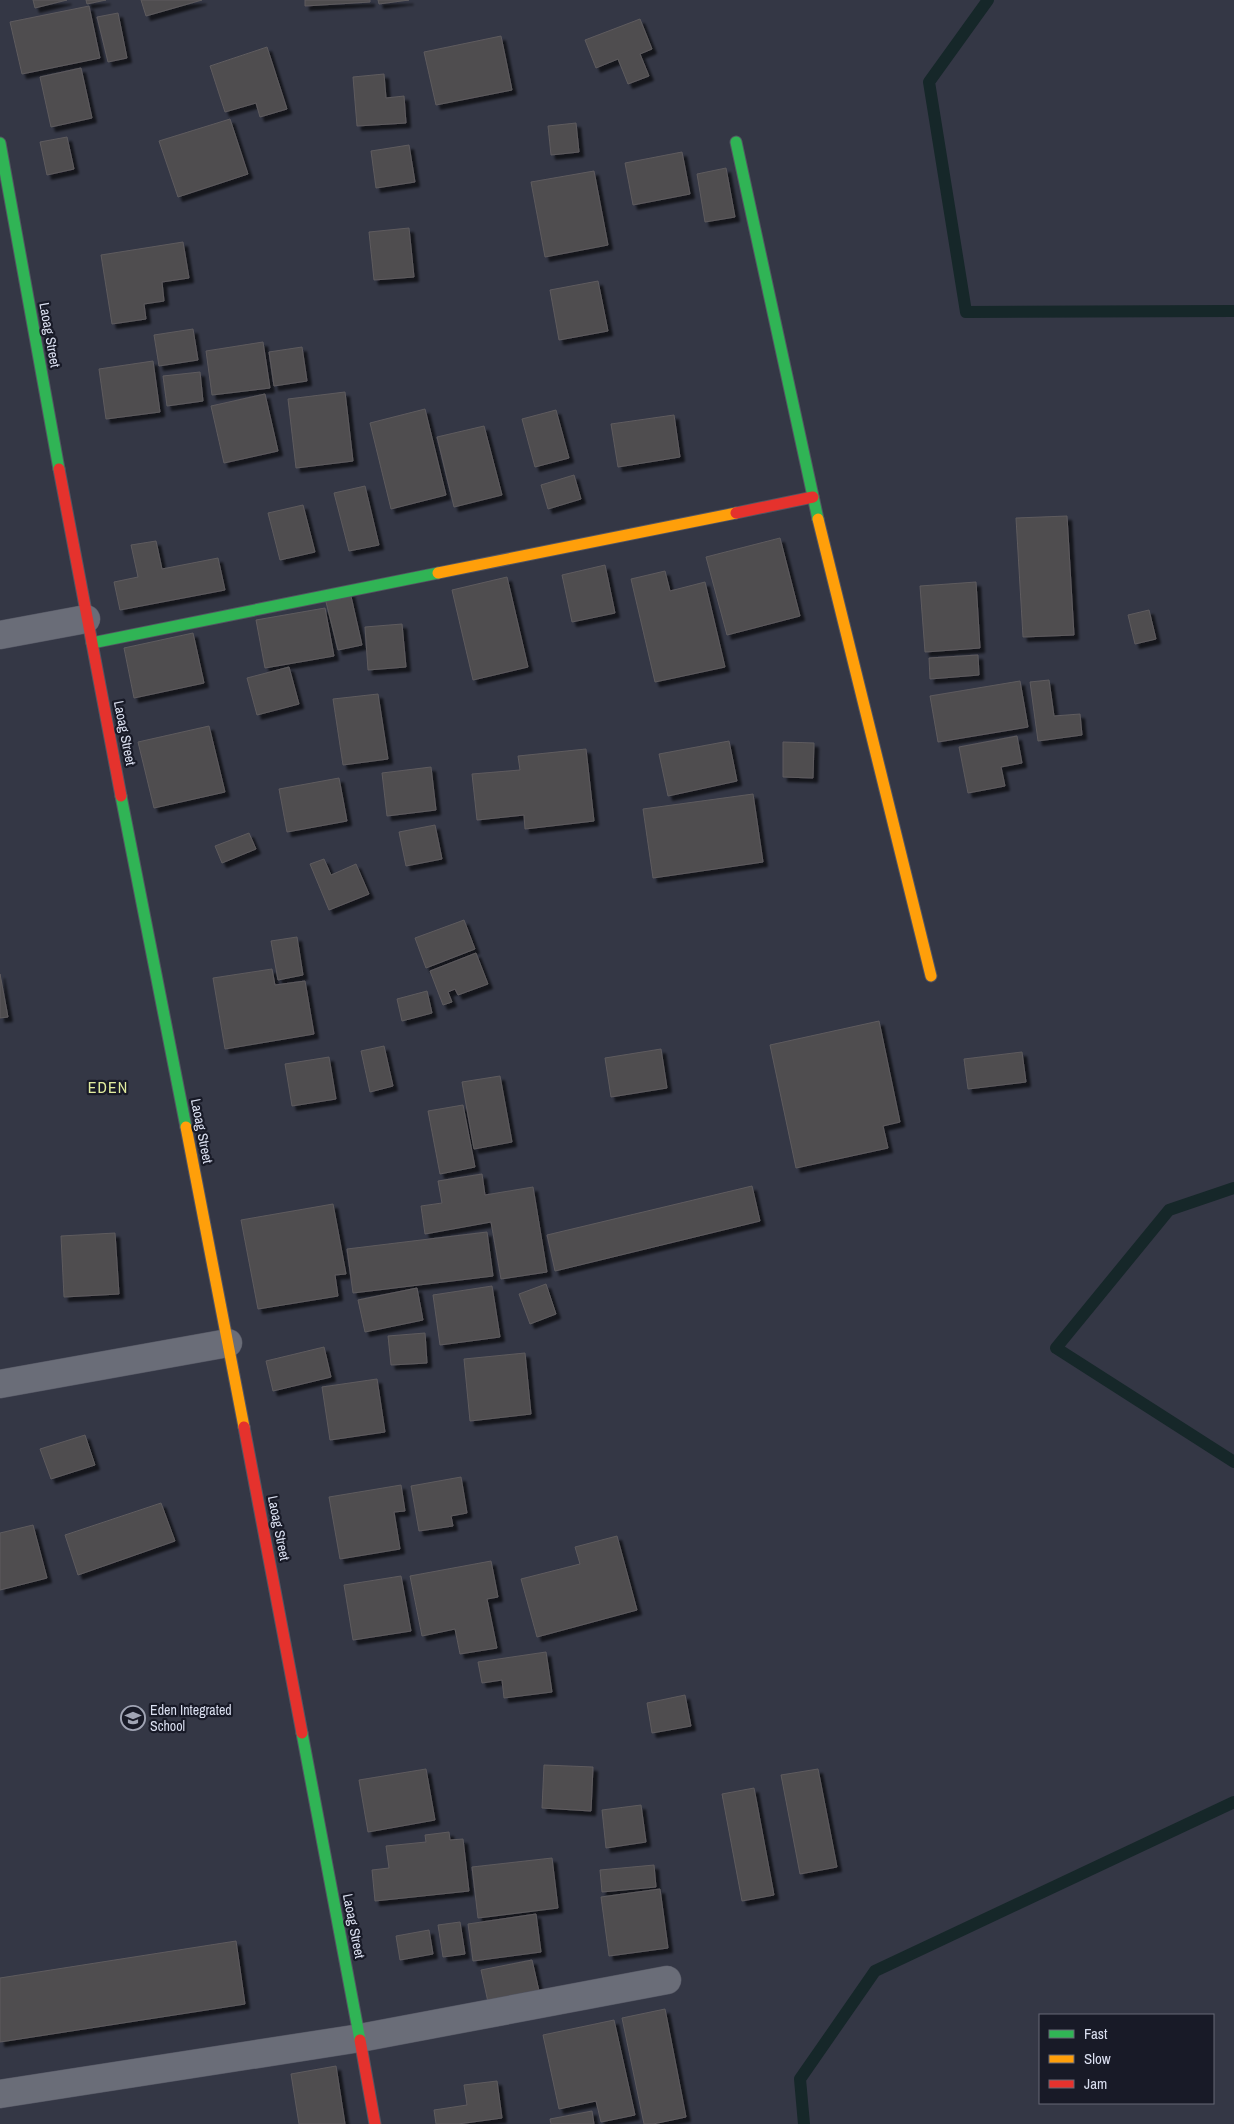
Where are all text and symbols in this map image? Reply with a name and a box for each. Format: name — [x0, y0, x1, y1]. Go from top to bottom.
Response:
street label: Laoag Street — [35, 301, 65, 369]
street label: Laoag Street — [110, 699, 140, 767]
district label: EDEN — [88, 1076, 128, 1098]
street label: Laoag Street — [187, 1097, 217, 1165]
street label: Laoag Street — [264, 1494, 294, 1562]
place label: Eden Integrated School — [150, 1701, 232, 1735]
school or university icon: Eden Integrated School — [120, 1705, 146, 1731]
street label: Laoag Street — [339, 1892, 369, 1960]
legend — [1039, 2014, 1214, 2104]
text: Fast — [1084, 2023, 1108, 2044]
text: Slow — [1084, 2048, 1111, 2069]
text: Jam — [1084, 2073, 1107, 2094]

